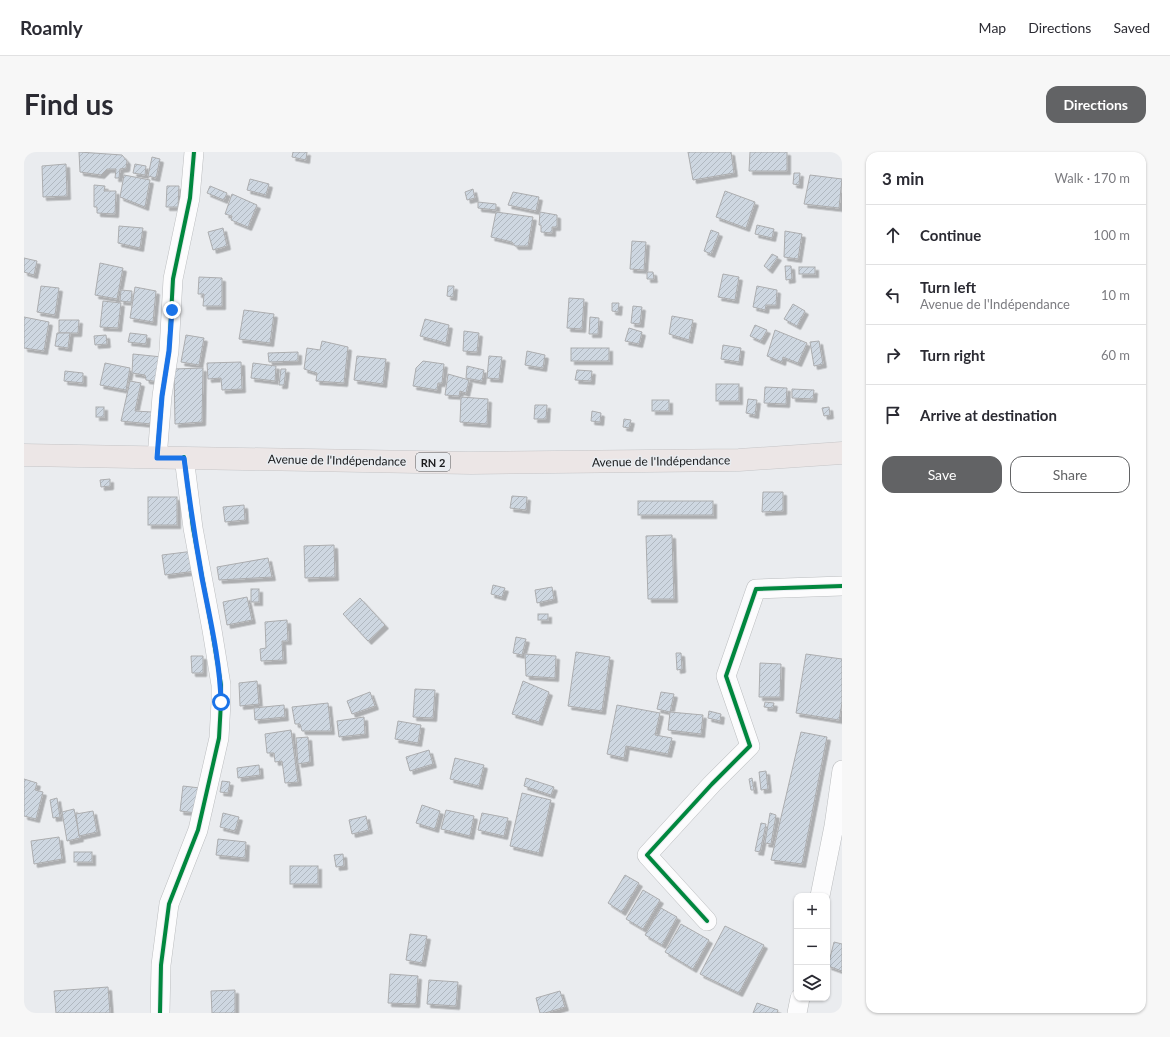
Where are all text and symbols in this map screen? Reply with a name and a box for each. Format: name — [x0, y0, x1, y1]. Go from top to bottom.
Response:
text: Roamly — [20, 16, 83, 39]
text: Map — [979, 19, 1006, 36]
text: Directions — [1028, 19, 1091, 36]
text: Saved — [1113, 19, 1150, 36]
button: Directions — [1046, 86, 1146, 123]
text: Find us — [24, 87, 114, 121]
text: 3 min — [882, 168, 924, 189]
text: Walk · 170 m — [1054, 170, 1130, 186]
icon: ahead — [882, 224, 904, 246]
text: Continue — [920, 226, 981, 244]
text: 100 m — [1093, 227, 1130, 243]
text: Turn left — [920, 278, 976, 296]
icon: left — [882, 284, 904, 306]
text: 10 m — [1101, 287, 1130, 303]
text: Avenue de l'Indépendance — [920, 296, 1070, 312]
route end — [163, 301, 181, 319]
icon: right — [882, 344, 904, 366]
text: Turn right — [920, 346, 985, 364]
text: 60 m — [1101, 347, 1130, 363]
icon: arrive — [882, 404, 904, 426]
text: Arrive at destination — [920, 406, 1057, 424]
street label: Avenue de l'Indépendance — [268, 451, 406, 469]
street label: Avenue de l'Indépendance — [592, 452, 730, 470]
road number: RN 2 — [416, 453, 450, 471]
button: Save — [882, 456, 1002, 493]
button: Share — [1010, 456, 1130, 493]
route start — [212, 693, 230, 711]
map controls — [794, 893, 830, 1001]
button: + — [794, 893, 830, 929]
button: − — [794, 929, 830, 965]
button: layers — [794, 965, 830, 1001]

